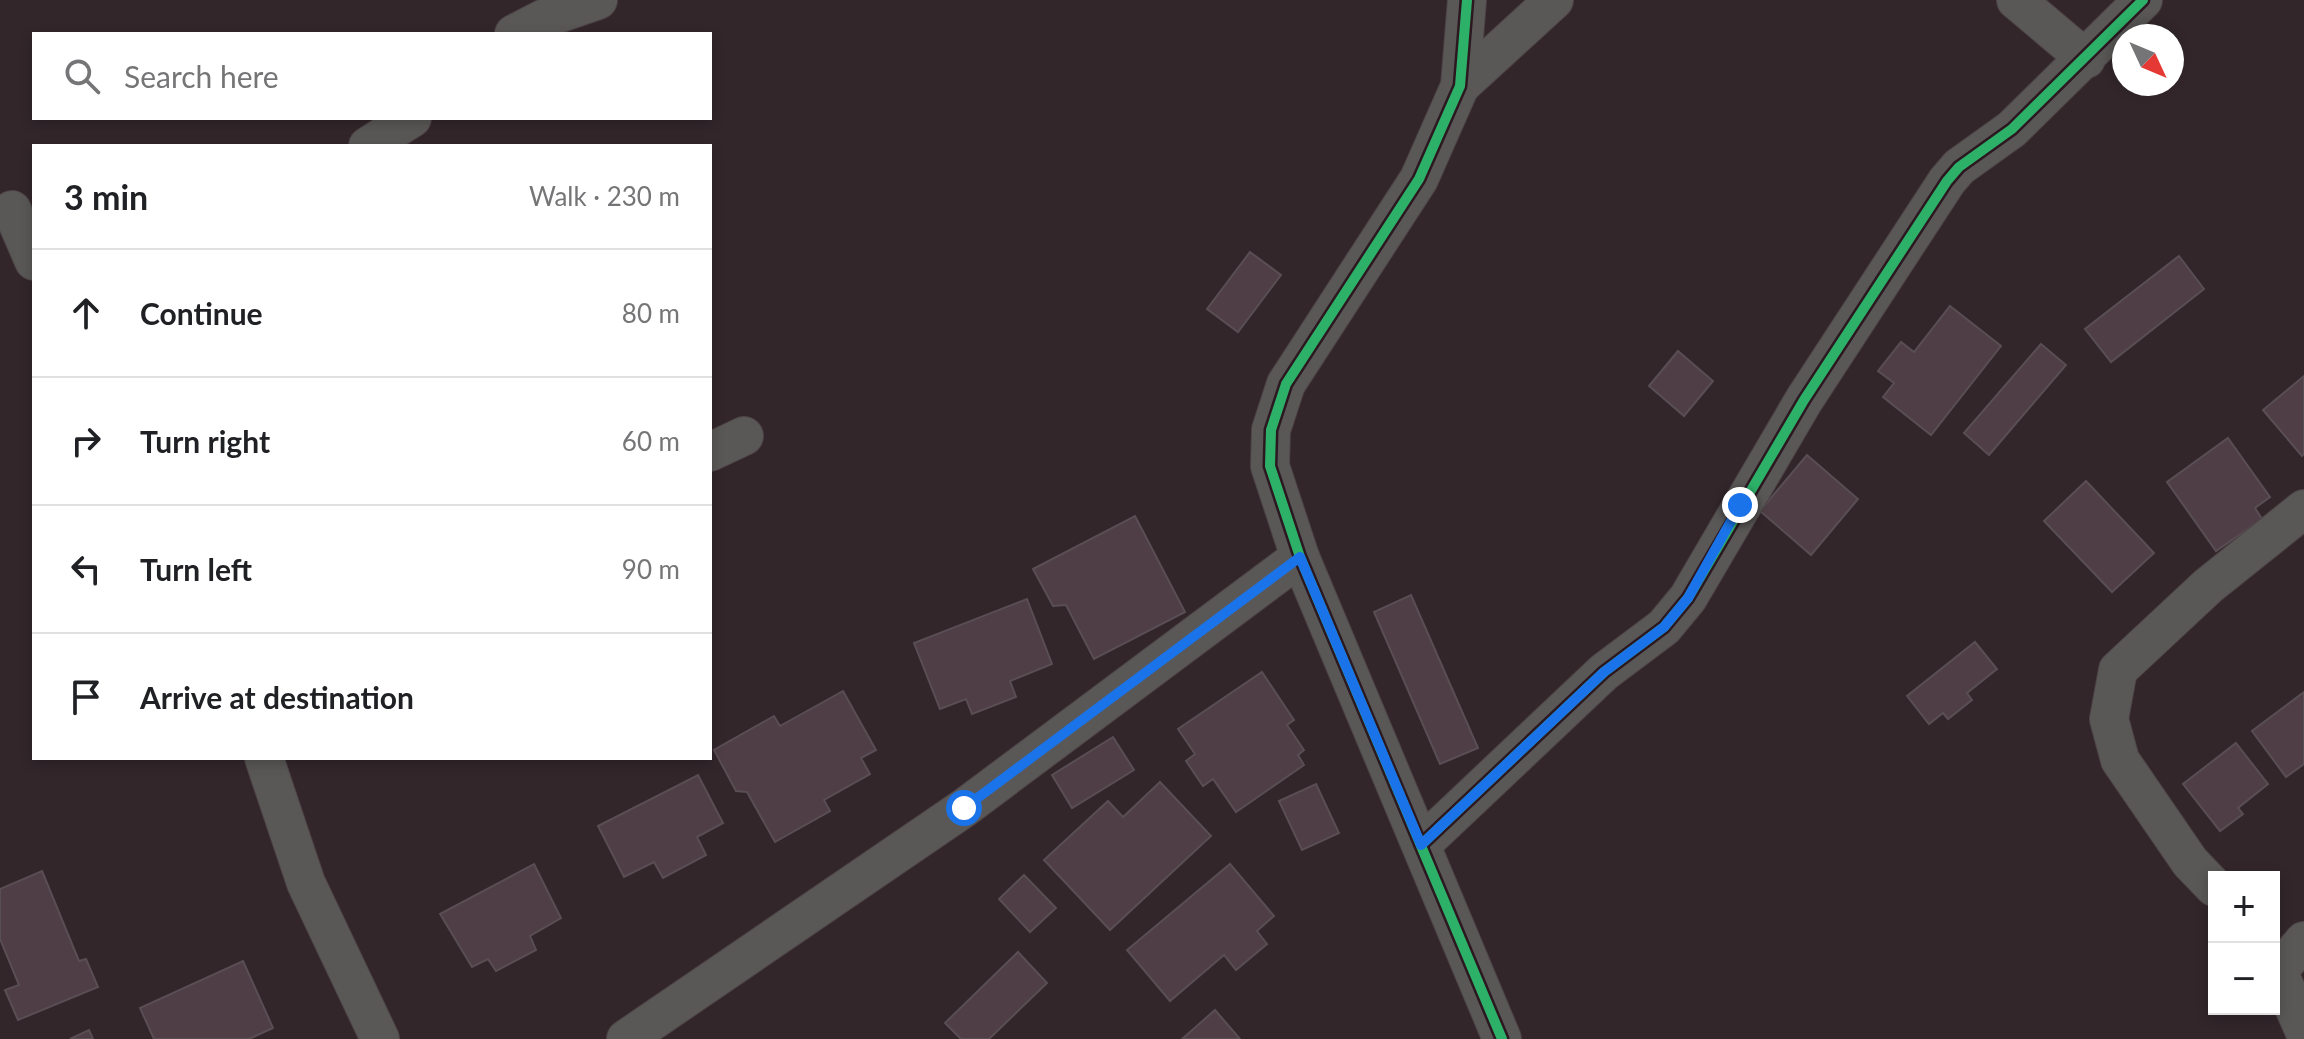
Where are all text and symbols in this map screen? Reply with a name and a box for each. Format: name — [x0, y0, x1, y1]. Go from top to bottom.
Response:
north arrow — [2112, 24, 2184, 96]
search box — [32, 32, 712, 120]
icon: search — [60, 54, 104, 98]
text: Search here — [124, 58, 279, 94]
text: 3 min — [64, 176, 148, 217]
text: Walk · 230 m — [529, 180, 680, 212]
icon: ahead — [64, 291, 108, 335]
text: Continue — [140, 295, 263, 331]
text: 80 m — [622, 297, 680, 329]
icon: right — [64, 419, 108, 463]
text: Turn right — [140, 423, 270, 459]
text: 60 m — [622, 425, 680, 457]
route end — [1722, 487, 1758, 523]
icon: left — [64, 547, 108, 591]
text: Turn left — [140, 551, 252, 587]
text: 90 m — [622, 553, 680, 585]
icon: arrive — [64, 675, 108, 719]
text: Arrive at destination — [140, 679, 414, 715]
route start — [946, 790, 982, 826]
map controls — [2208, 871, 2280, 1015]
button: + — [2208, 871, 2280, 943]
button: − — [2208, 943, 2280, 1015]

